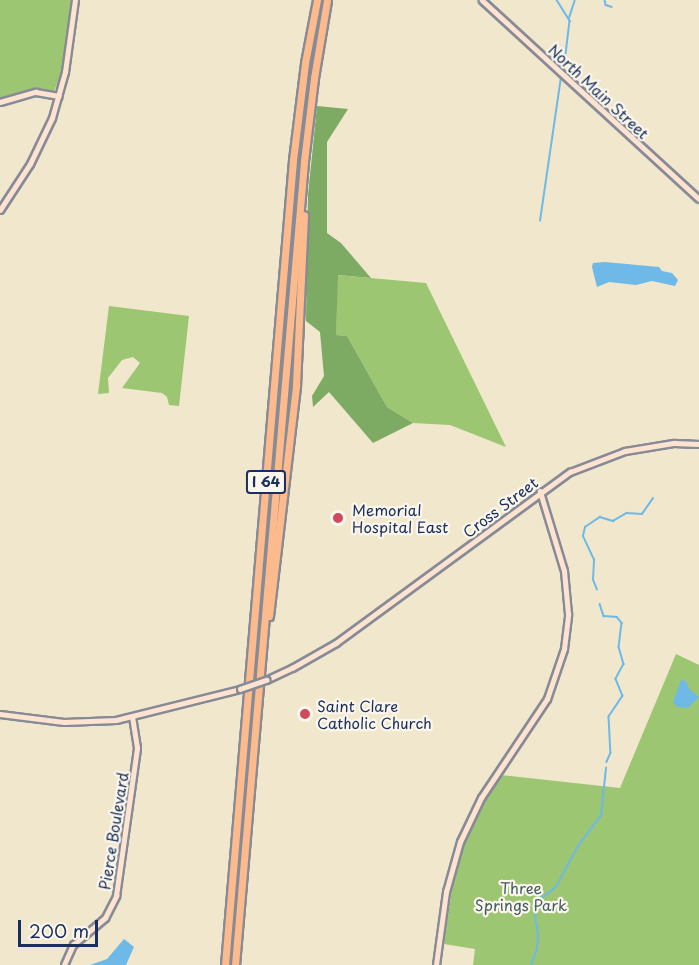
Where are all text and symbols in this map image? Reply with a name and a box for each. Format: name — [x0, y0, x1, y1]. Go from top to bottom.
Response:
street label: North Main Street — [544, 39, 654, 143]
road number: I 64 — [245, 471, 287, 493]
street label: Cross Street — [459, 473, 541, 541]
place label: Memorial Hospital East — [352, 500, 448, 535]
marker: Memorial Hospital East — [329, 509, 347, 527]
place label: Saint Clare Catholic Church — [317, 696, 433, 731]
marker: Saint Clare Catholic Church — [298, 707, 312, 721]
street label: Pierce Boulevard — [95, 770, 131, 892]
park label: Three Springs Park — [475, 878, 567, 913]
scale bar — [21, 908, 100, 946]
text: 200 m — [29, 917, 89, 944]

